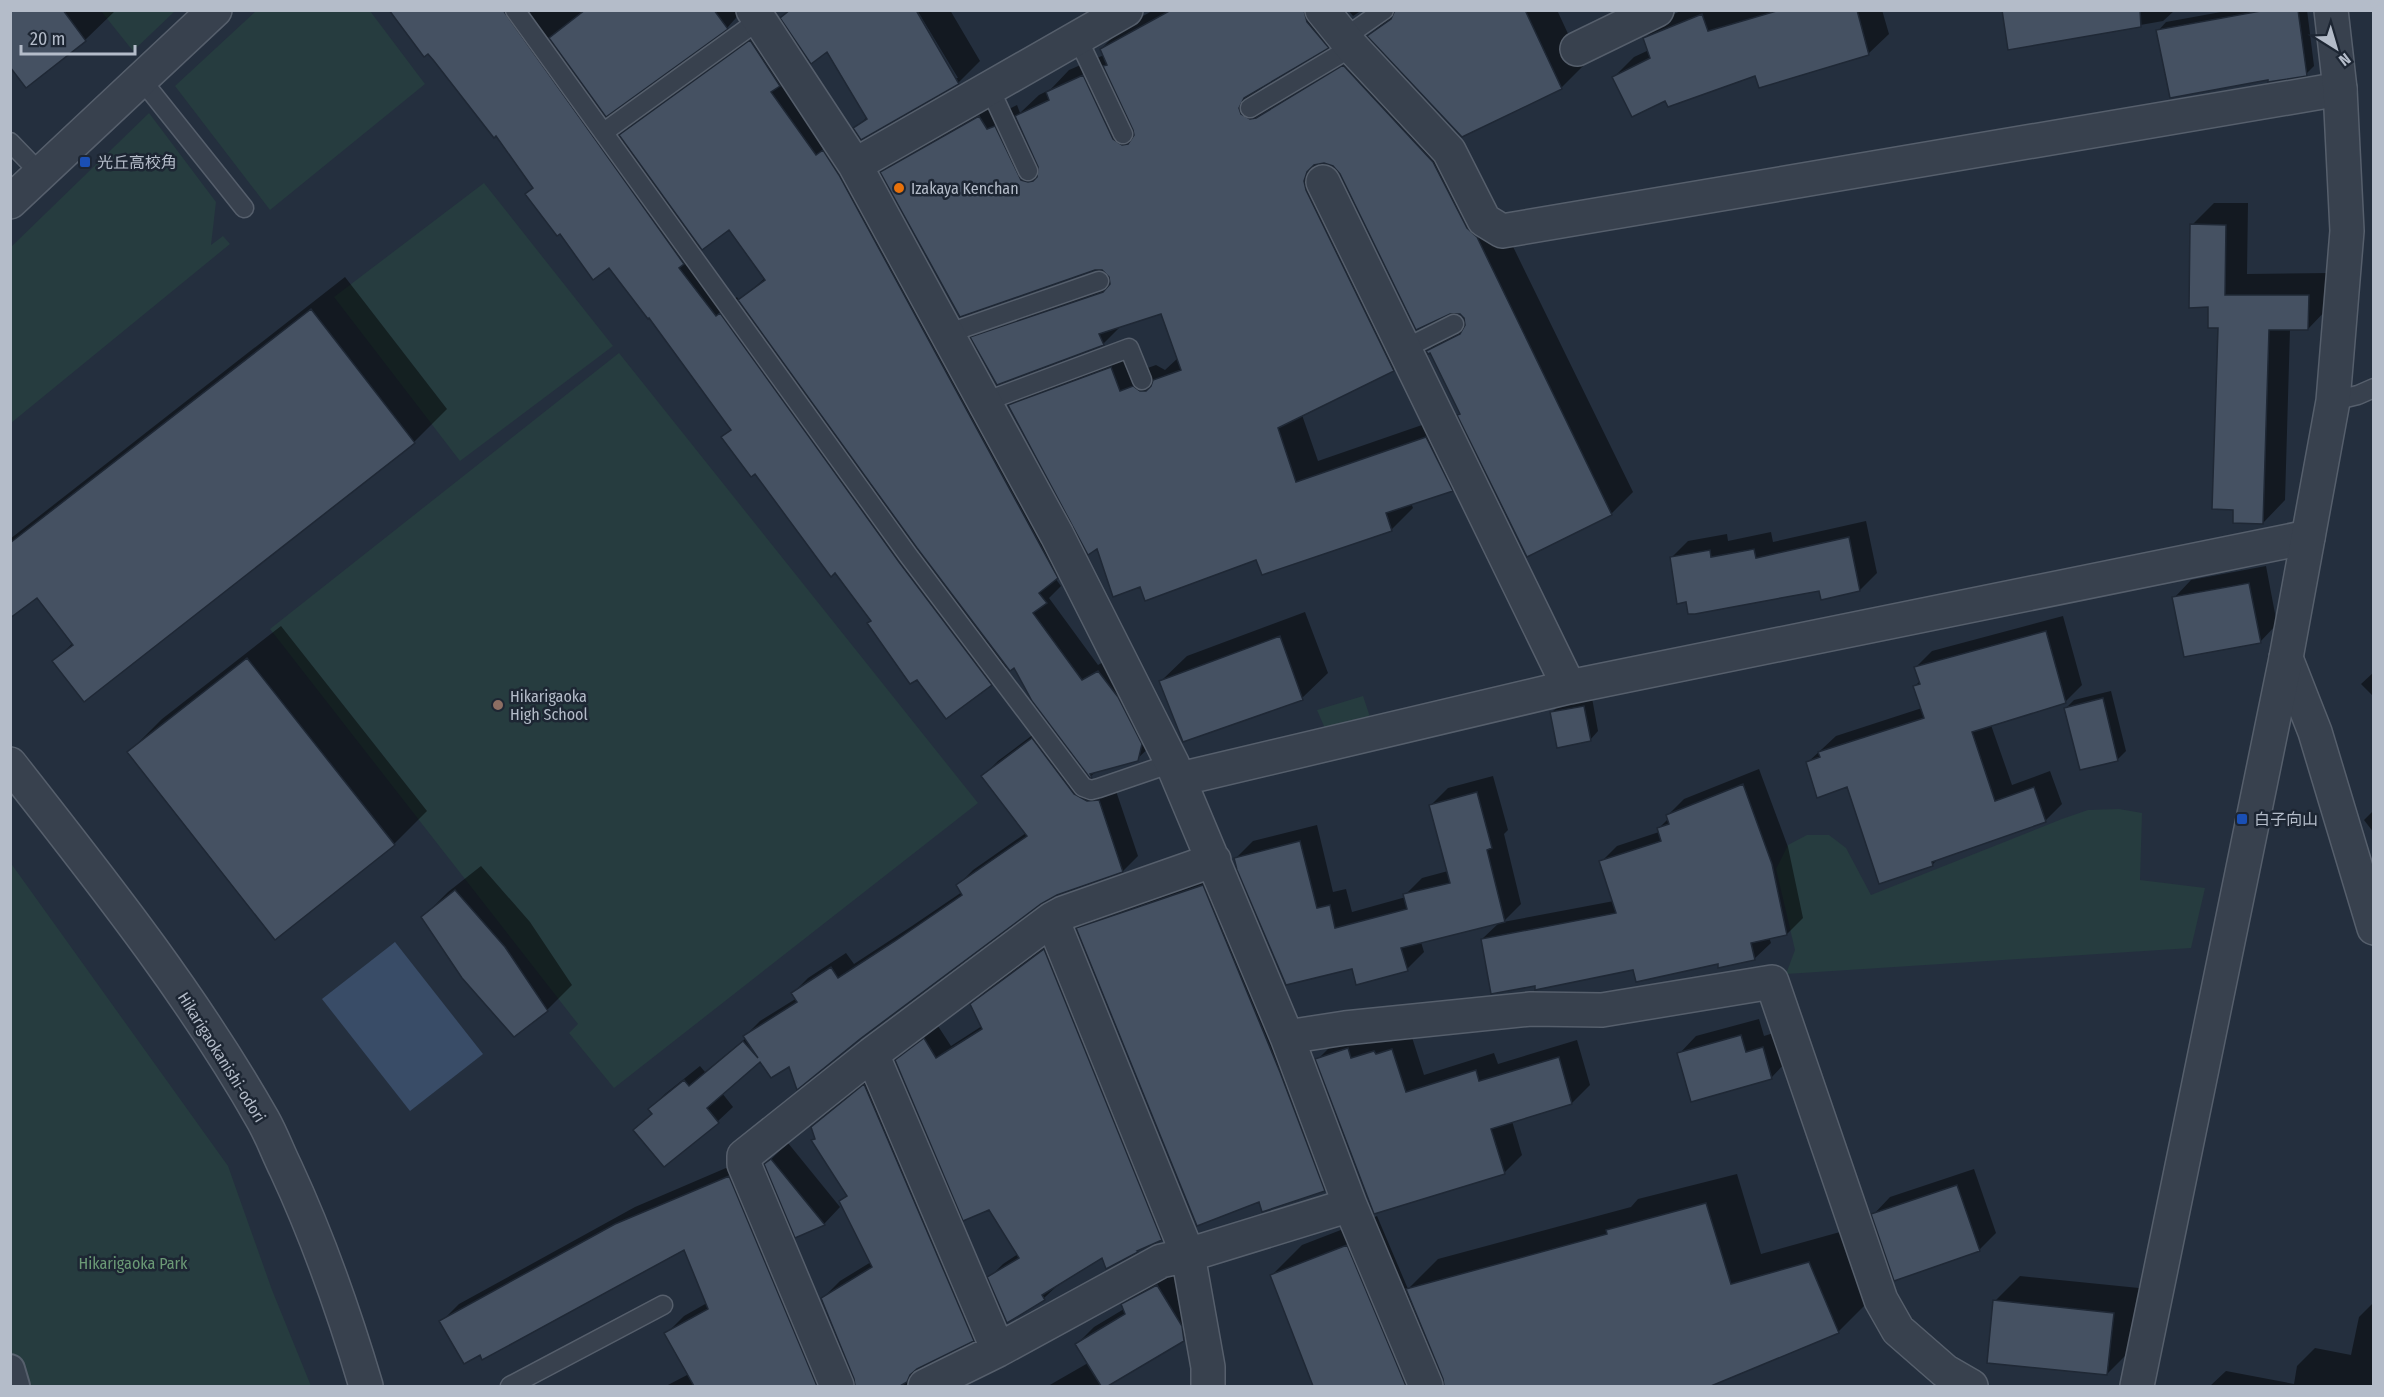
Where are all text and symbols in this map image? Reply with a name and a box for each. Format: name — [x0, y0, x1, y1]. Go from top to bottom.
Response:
scale bar — [21, 18, 135, 56]
north arrow — [2306, 18, 2366, 78]
text: 20 m — [30, 28, 65, 50]
text: N — [2335, 49, 2354, 70]
place label: 光丘高校角 — [97, 153, 177, 172]
marker: 光丘高校角 — [78, 155, 92, 169]
place label: Izakaya Kenchan — [911, 179, 1019, 198]
marker: Izakaya Kenchan — [892, 181, 906, 195]
place label: Hikarigaoka High School — [510, 687, 588, 724]
marker: Hikarigaoka High School — [491, 698, 505, 712]
place label: 白子向山 — [2254, 810, 2318, 829]
marker: 白子向山 — [2235, 812, 2249, 826]
street label: Hikarigaokanishi-odori — [174, 989, 269, 1126]
park label: Hikarigaoka Park — [78, 1254, 188, 1273]

